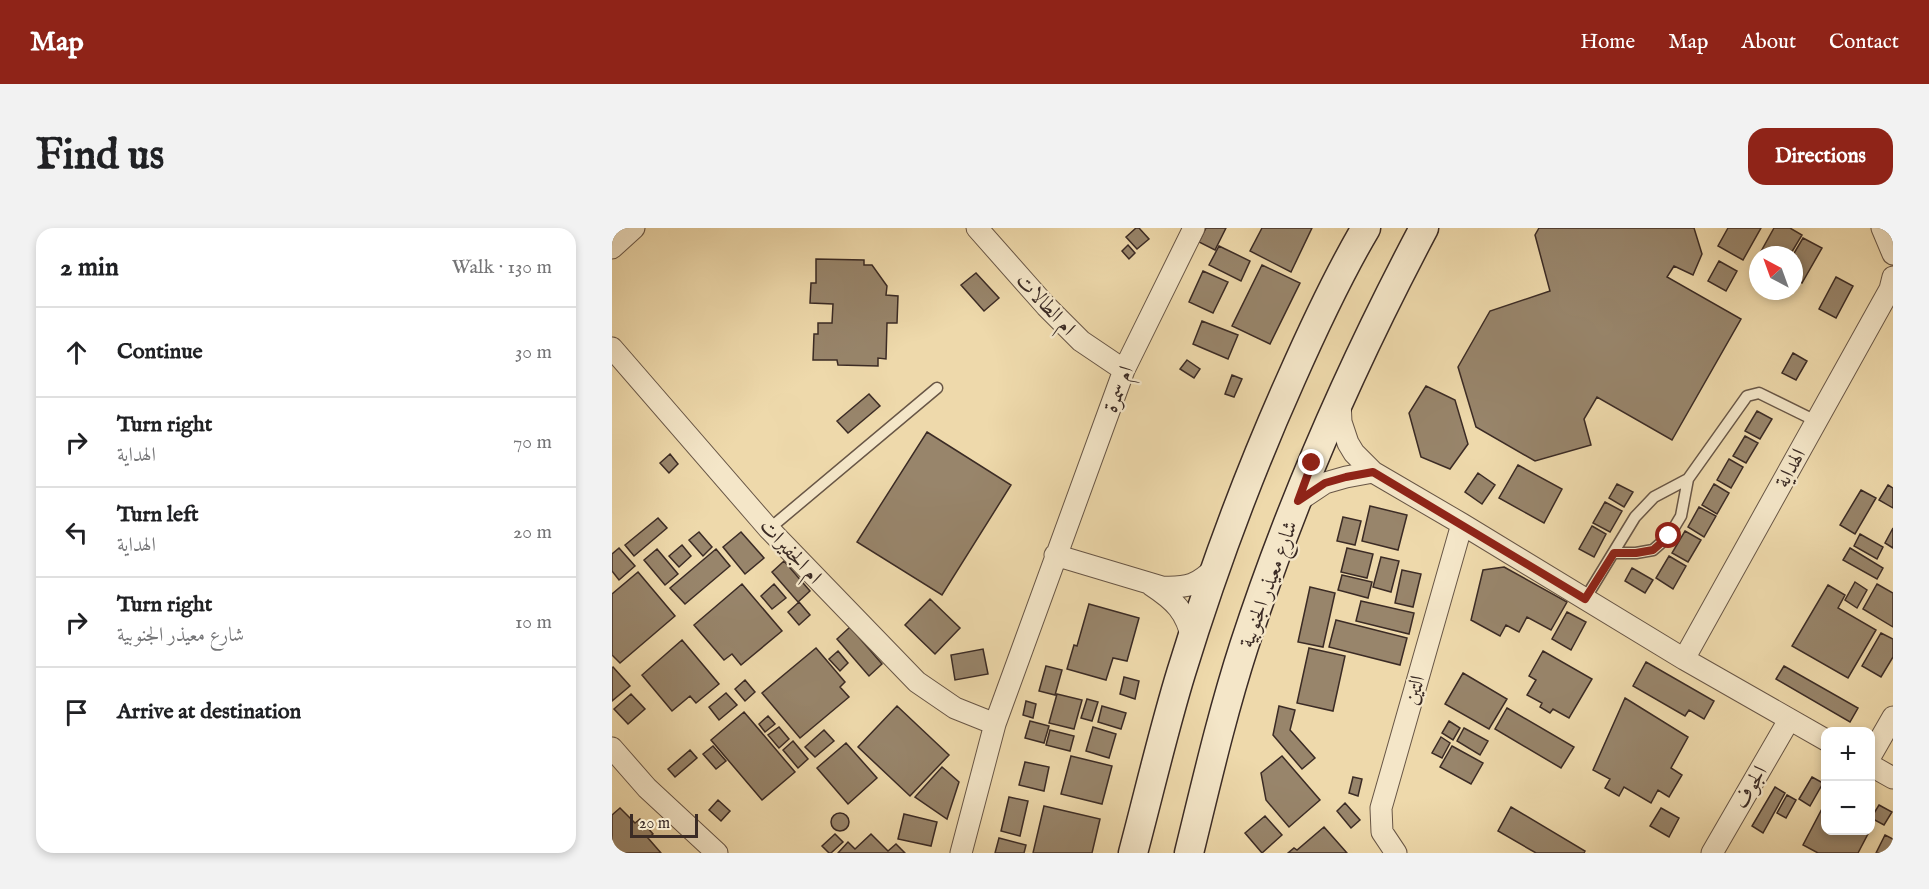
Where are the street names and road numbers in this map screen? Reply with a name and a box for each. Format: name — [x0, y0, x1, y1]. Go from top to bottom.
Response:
street label: ام الطالات — [1007, 268, 1081, 344]
street label: ام سمرة — [1098, 362, 1144, 418]
street label: الهداية — [1770, 444, 1813, 493]
street label: ام الجفيرات — [751, 514, 827, 593]
street label: شارع معيذر الجنوبية — [1234, 517, 1308, 653]
street label: التين — [1398, 673, 1432, 708]
street label: الجوف — [1728, 761, 1774, 814]

